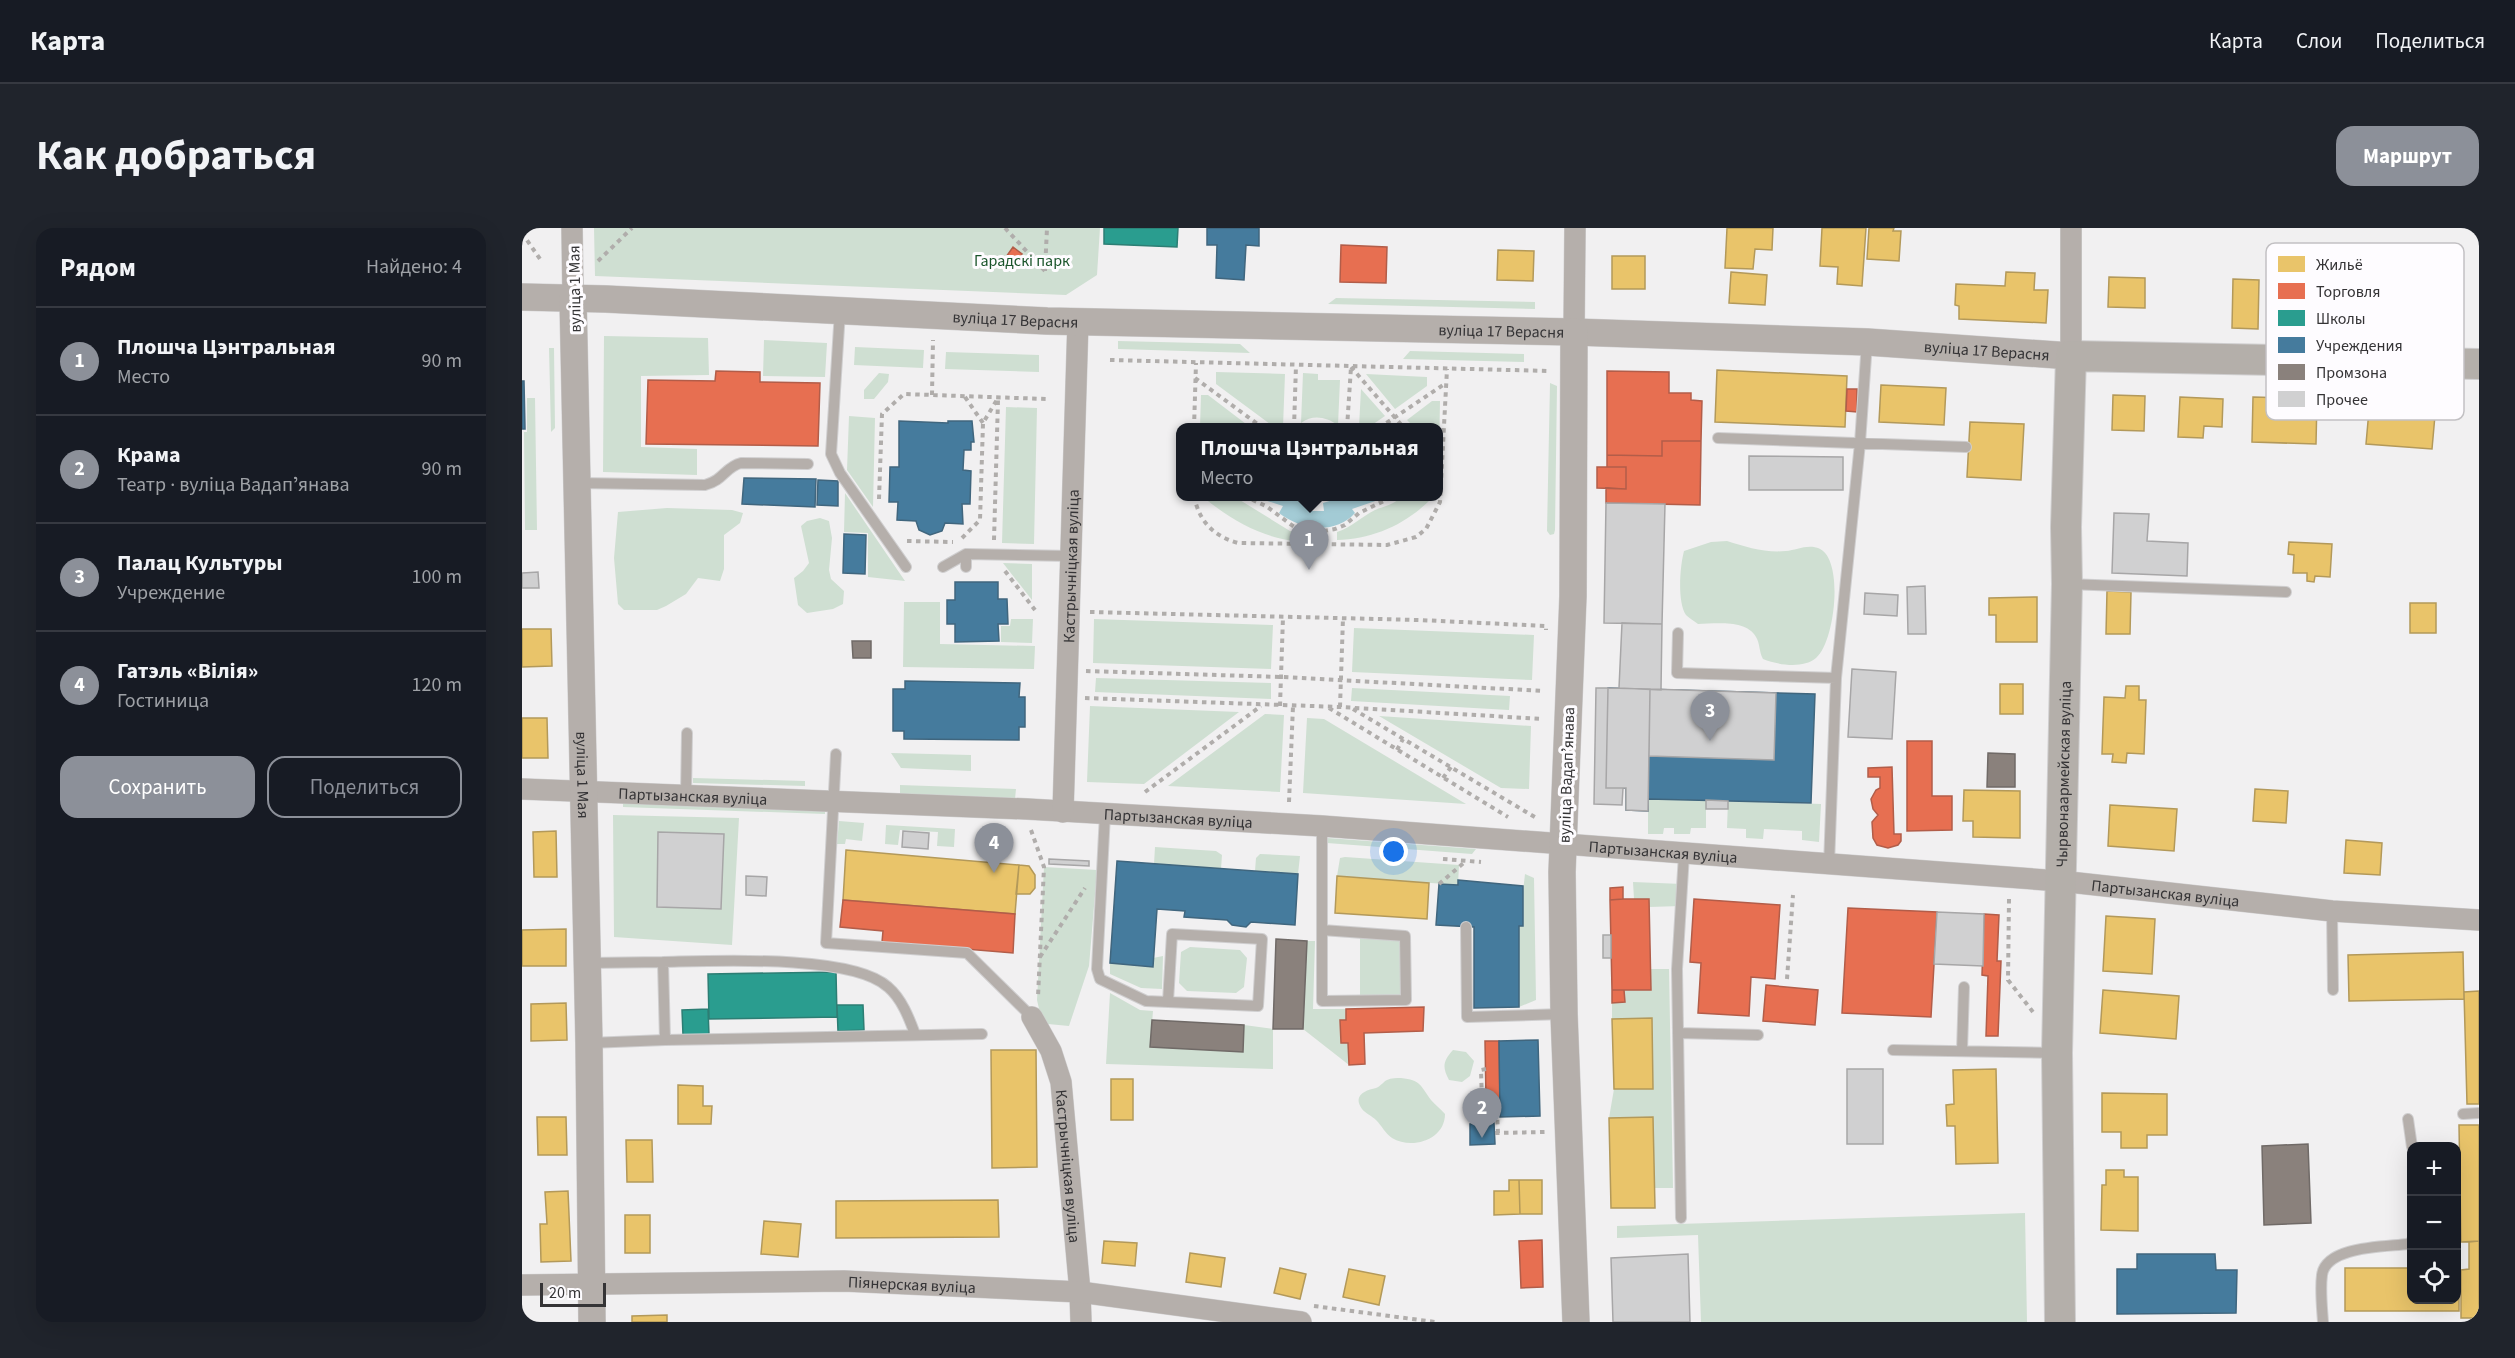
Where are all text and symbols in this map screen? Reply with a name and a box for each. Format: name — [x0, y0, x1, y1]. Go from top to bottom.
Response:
text: Карта — [30, 21, 105, 61]
text: Карта — [2209, 26, 2263, 56]
text: Слои — [2296, 26, 2342, 56]
text: Поделиться — [2375, 26, 2485, 56]
text: Как добраться — [36, 126, 316, 186]
button: Маршрут — [2336, 126, 2479, 186]
legend — [2266, 243, 2464, 420]
street label: вуліца 1 Мая — [563, 245, 587, 333]
text: Рядом — [60, 249, 136, 286]
park label: Гарадскі парк — [974, 250, 1070, 272]
text: Найдено: 4 — [366, 253, 462, 281]
text: Жильё — [2316, 254, 2363, 276]
text: Торговля — [2316, 281, 2381, 303]
street label: вуліца 17 Верасня — [952, 306, 1079, 334]
text: Школы — [2316, 308, 2366, 330]
street label: вуліца 17 Верасня — [1438, 319, 1564, 344]
text: Плошча Цэнтральная — [117, 331, 335, 363]
text: Учреждения — [2316, 335, 2403, 357]
street label: вуліца 17 Верасня — [1923, 336, 2050, 367]
text: 1 — [74, 347, 85, 375]
text: 90 m — [422, 347, 462, 375]
text: Промзона — [2316, 362, 2387, 384]
text: Место — [117, 363, 170, 391]
text: Прочее — [2316, 389, 2368, 411]
popup — [1176, 423, 1443, 501]
text: Плошча Цэнтральная — [1200, 432, 1419, 464]
text: Крама — [117, 439, 181, 471]
text: 2 — [74, 455, 85, 483]
text: 90 m — [422, 455, 462, 483]
text: Место — [1200, 464, 1253, 492]
text: Театр · вуліца Вадапʼянава — [117, 471, 350, 499]
street label: Кастрычніцкая вуліца — [1058, 489, 1085, 643]
pin: 1 — [1290, 520, 1328, 570]
text: Палац Культуры — [117, 547, 283, 579]
text: 3 — [74, 563, 85, 591]
text: 100 m — [412, 563, 462, 591]
text: Учреждение — [117, 579, 225, 607]
text: Гатэль «Вілія» — [117, 655, 258, 687]
text: 4 — [74, 671, 85, 699]
text: 120 m — [412, 671, 462, 699]
street label: Чырвонаармейская вуліца — [2051, 680, 2077, 868]
text: Гостиница — [117, 687, 209, 715]
pin: 3 — [1690, 692, 1730, 741]
street label: вуліца Вадапʼянава — [1554, 707, 1580, 844]
street label: вуліца 1 Мая — [570, 731, 594, 819]
button: Сохранить — [60, 756, 255, 818]
button: Поделиться — [267, 756, 462, 818]
street label: Партызанская вуліца — [618, 783, 768, 811]
street label: Партызанская вуліца — [1103, 803, 1253, 834]
pin: 4 — [974, 824, 1014, 873]
street label: Партызанская вуліца — [1588, 836, 1738, 869]
your location — [1379, 837, 1408, 866]
street label: Партызанская вуліца — [2090, 875, 2241, 913]
pin: 2 — [1462, 1088, 1502, 1138]
street label: Кастрычніцкая вуліца — [1050, 1089, 1086, 1244]
map controls — [2407, 1142, 2461, 1304]
button: + — [2407, 1142, 2461, 1196]
button: − — [2407, 1196, 2461, 1250]
button: locate — [2407, 1250, 2461, 1304]
street label: Піянерская вуліца — [847, 1271, 976, 1299]
scale bar — [540, 1280, 606, 1308]
text: 20 m — [549, 1282, 581, 1304]

